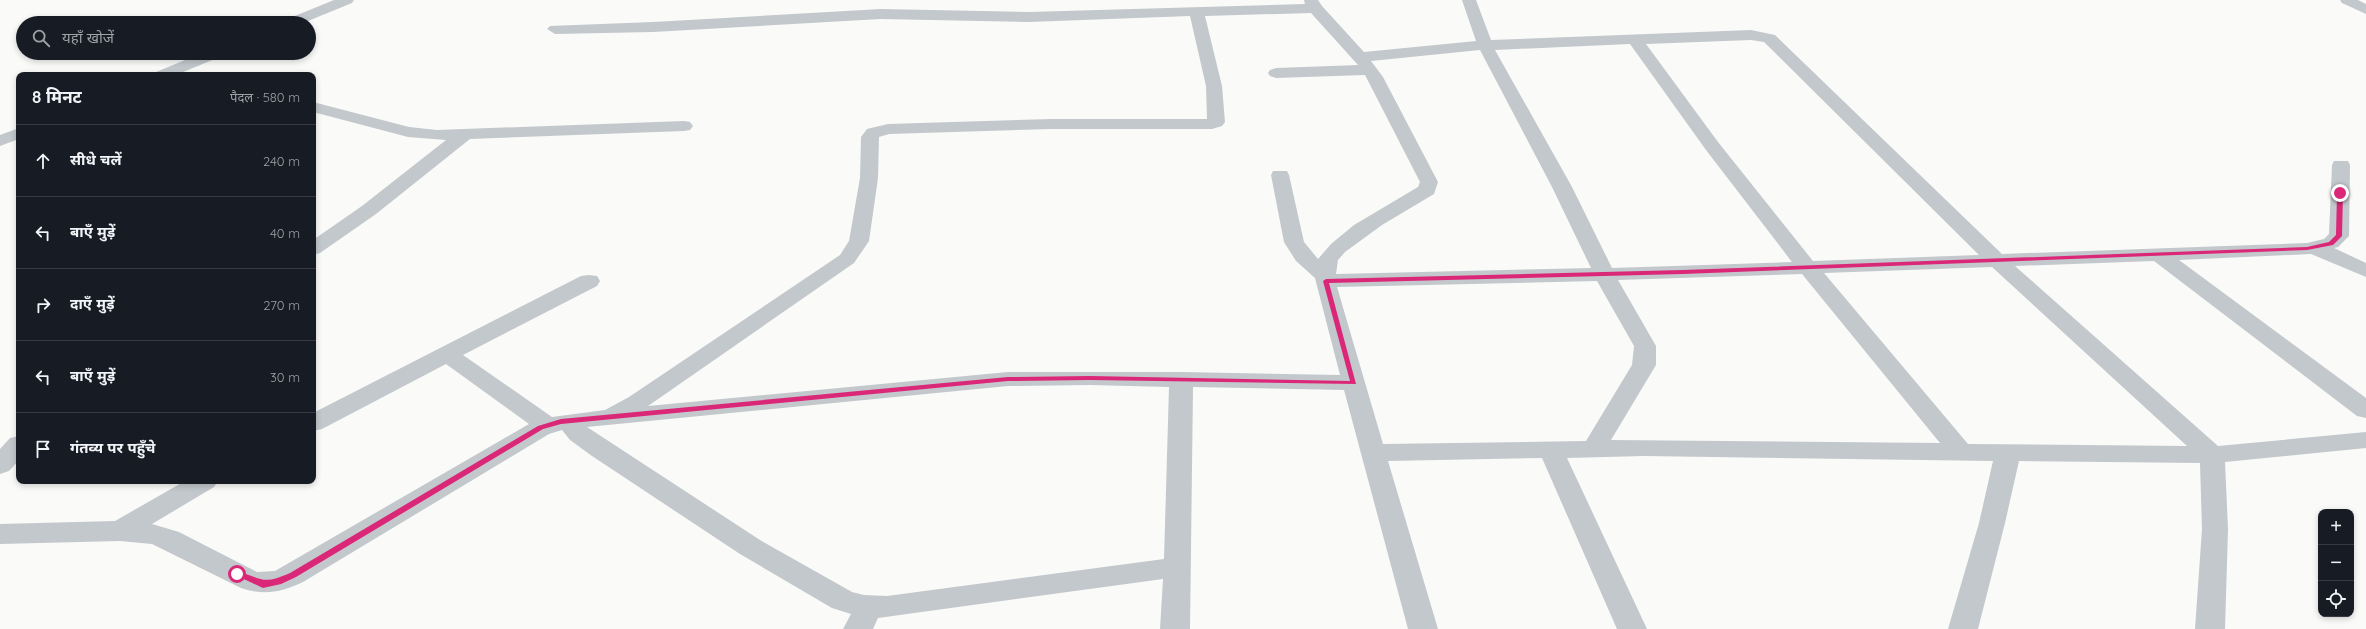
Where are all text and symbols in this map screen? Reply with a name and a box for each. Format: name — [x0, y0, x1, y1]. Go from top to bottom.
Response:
search box — [16, 16, 316, 60]
icon: search — [30, 27, 52, 49]
text: यहाँ खोजें — [62, 28, 114, 47]
text: 8 मिनट — [32, 86, 82, 107]
text: पैदल · 580 m — [230, 89, 300, 105]
icon: ahead — [32, 150, 54, 172]
text: सीधे चलें — [70, 150, 121, 169]
text: 240 m — [263, 153, 300, 169]
route end — [2331, 184, 2349, 202]
icon: left — [32, 222, 54, 244]
text: बाएँ मुड़ें — [70, 222, 115, 241]
text: 40 m — [270, 225, 300, 241]
icon: right — [32, 294, 54, 316]
text: दाएँ मुड़ें — [70, 294, 114, 313]
text: 270 m — [263, 297, 300, 313]
icon: left — [32, 366, 54, 388]
text: बाएँ मुड़ें — [70, 366, 115, 385]
text: 30 m — [270, 369, 300, 385]
icon: arrive — [32, 438, 54, 460]
text: गंतव्य पर पहुँचे — [70, 438, 156, 457]
map controls — [2318, 509, 2354, 617]
button: + — [2318, 509, 2354, 545]
button: − — [2318, 545, 2354, 581]
route start — [228, 565, 246, 583]
button: locate — [2318, 581, 2354, 617]

